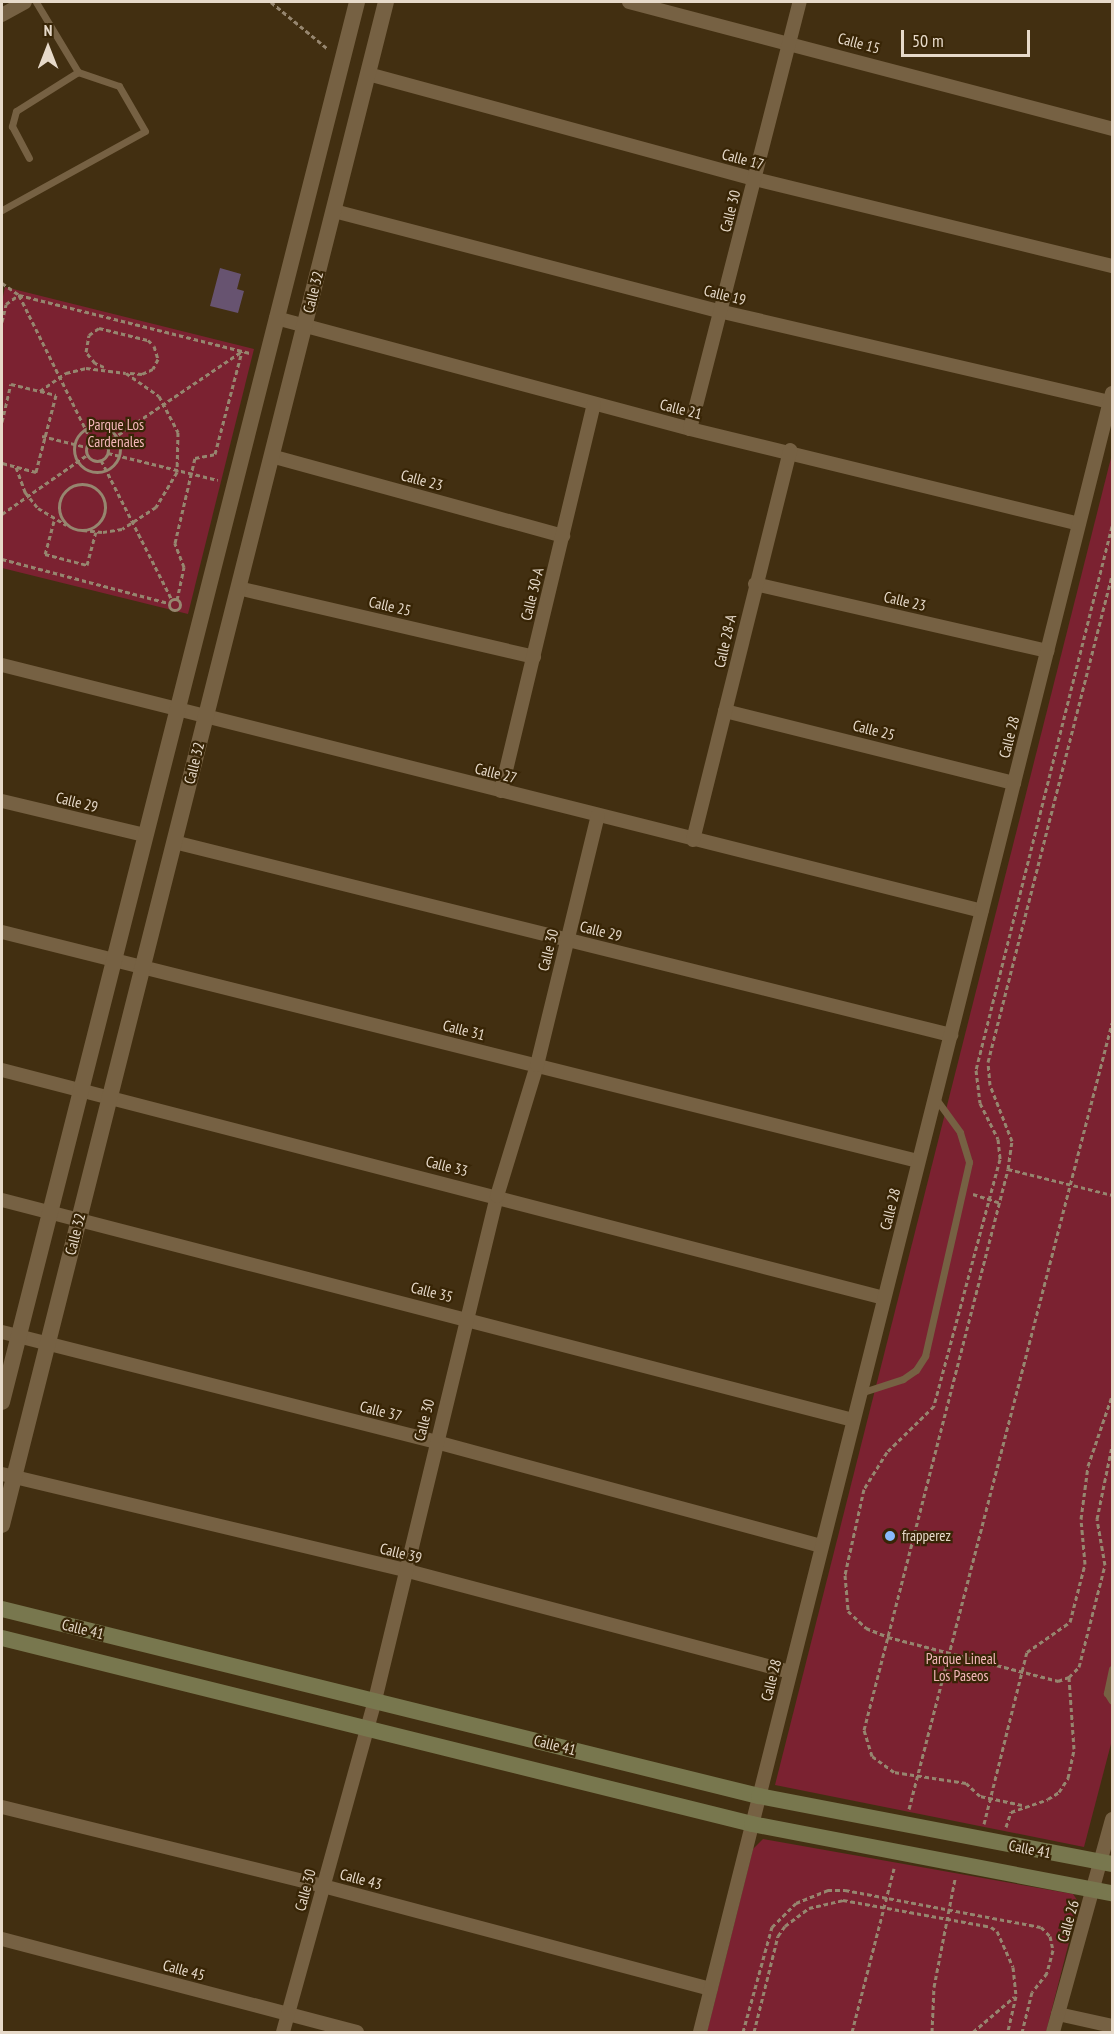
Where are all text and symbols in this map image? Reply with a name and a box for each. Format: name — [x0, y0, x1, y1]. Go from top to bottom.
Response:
north arrow — [18, 18, 78, 78]
scale bar — [904, 18, 1033, 56]
text: N — [44, 20, 52, 40]
street label: Calle 15 — [836, 29, 882, 57]
text: 50 m — [912, 29, 944, 52]
street label: Calle 17 — [720, 145, 766, 173]
street label: Calle 30 — [716, 188, 744, 234]
street label: Calle 32 — [299, 269, 327, 315]
street label: Calle 19 — [702, 281, 748, 309]
street label: Calle 21 — [658, 395, 704, 423]
park label: Parque Los Cardenales — [88, 415, 144, 450]
street label: Calle 23 — [399, 466, 445, 494]
street label: Calle 30-A — [517, 566, 547, 622]
street label: Calle 23 — [882, 587, 928, 615]
street label: Calle 25 — [367, 592, 413, 620]
street label: Calle 28-A — [710, 613, 740, 669]
street label: Calle 28 — [995, 714, 1023, 760]
street label: Calle 25 — [851, 716, 897, 744]
street label: Calle 32 — [180, 740, 208, 786]
street label: Calle 27 — [473, 759, 519, 787]
street label: Calle 29 — [54, 788, 100, 816]
street label: Calle 29 — [578, 917, 624, 945]
street label: Calle 30 — [534, 927, 562, 973]
street label: Calle 31 — [441, 1016, 487, 1044]
street label: Calle 33 — [424, 1152, 470, 1180]
street label: Calle 28 — [876, 1186, 904, 1232]
street label: Calle 32 — [61, 1211, 89, 1257]
street label: Calle 35 — [409, 1278, 455, 1306]
street label: Calle 37 — [358, 1397, 404, 1425]
street label: Calle 30 — [410, 1397, 438, 1443]
place label: frapperez — [902, 1527, 951, 1545]
marker: frapperez — [883, 1529, 897, 1543]
street label: Calle 39 — [378, 1539, 424, 1567]
street label: Calle 41 — [60, 1615, 106, 1643]
park label: Parque Lineal Los Paseos — [926, 1649, 996, 1684]
street label: Calle 28 — [757, 1657, 785, 1703]
street label: Calle 41 — [532, 1731, 578, 1759]
street label: Calle 41 — [1007, 1836, 1053, 1862]
street label: Calle 43 — [338, 1865, 384, 1893]
street label: Calle 30 — [291, 1867, 319, 1913]
street label: Calle 26 — [1053, 1898, 1083, 1944]
street label: Calle 45 — [161, 1956, 207, 1984]

